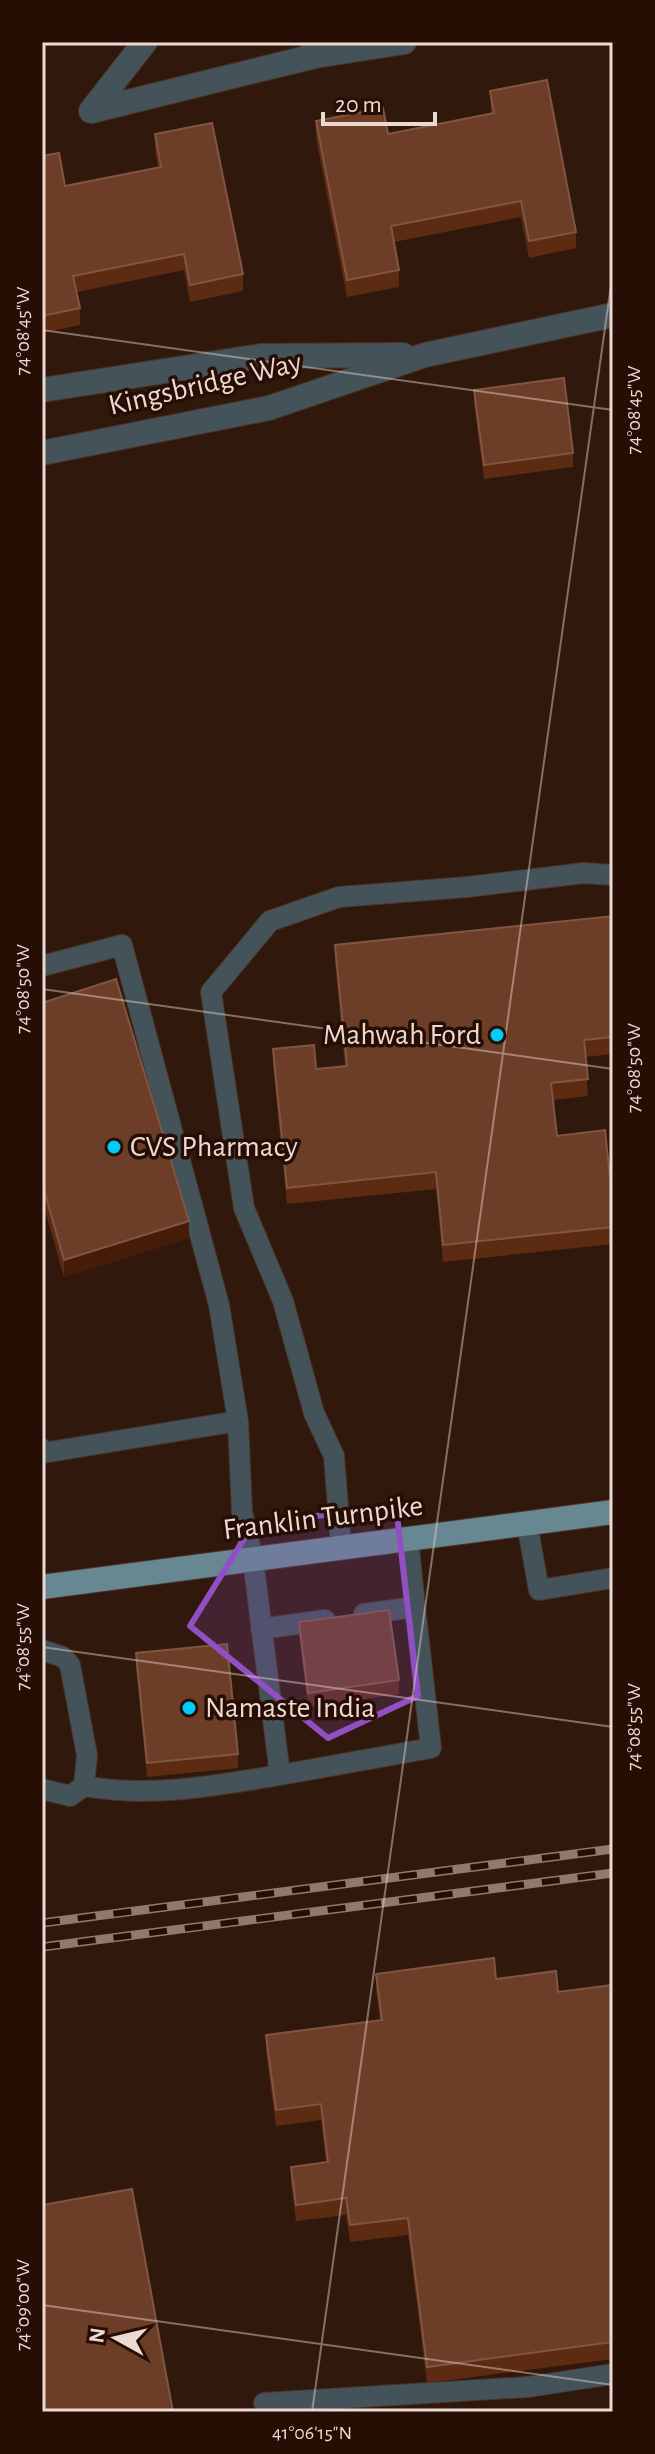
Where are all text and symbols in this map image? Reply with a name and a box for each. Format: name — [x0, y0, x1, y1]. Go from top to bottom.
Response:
scale bar — [323, 76, 435, 126]
text: 20 m — [335, 93, 382, 117]
text: 74°08'45"W — [13, 286, 33, 375]
street label: Kingsbridge Way — [105, 347, 305, 421]
text: 74°08'45"W — [624, 365, 644, 454]
text: 74°08'50"W — [13, 944, 33, 1034]
place label: Mahwah Ford — [323, 1020, 481, 1050]
text: 74°08'50"W — [624, 1023, 644, 1113]
marker: Mahwah Ford — [488, 1026, 506, 1044]
place label: CVS Pharmacy — [130, 1132, 298, 1162]
marker: CVS Pharmacy — [105, 1138, 123, 1156]
street label: Franklin Turnpike — [221, 1491, 425, 1545]
text: 74°08'55"W — [13, 1603, 33, 1691]
text: 74°08'55"W — [624, 1683, 644, 1771]
place label: Namaste India — [205, 1693, 375, 1723]
marker: Namaste India — [180, 1699, 198, 1717]
text: 74°09'00"W — [13, 2259, 33, 2351]
north arrow — [76, 2298, 156, 2378]
text: N — [85, 2326, 109, 2344]
text: 41°06'15"N — [272, 2423, 352, 2443]

